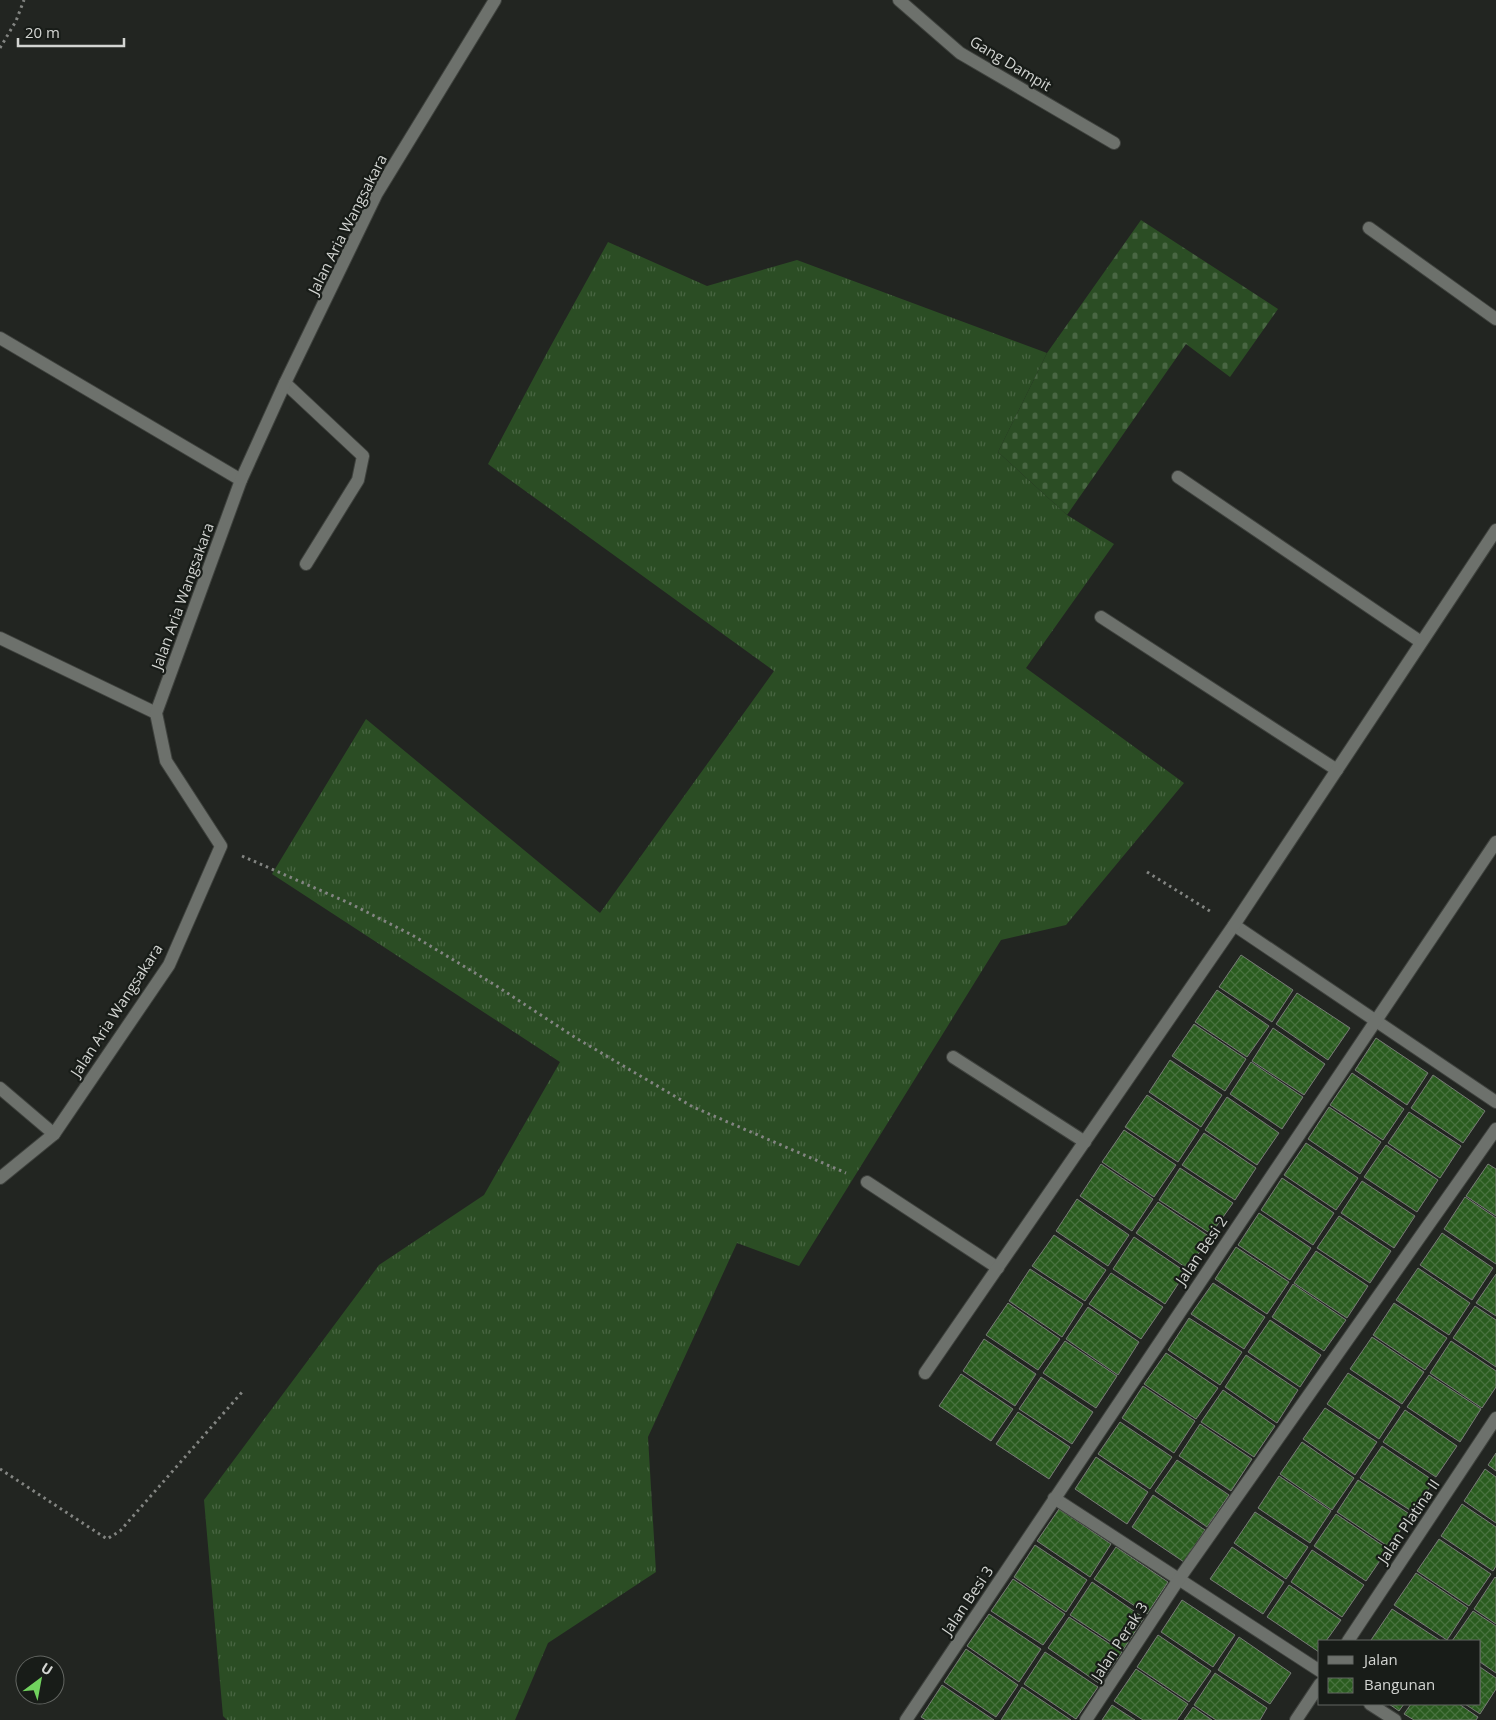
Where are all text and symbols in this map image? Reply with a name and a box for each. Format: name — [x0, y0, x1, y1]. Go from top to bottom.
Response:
scale bar — [18, 15, 124, 47]
text: 20 m — [25, 22, 60, 42]
street label: Gang Dampit — [966, 31, 1056, 95]
street label: Jalan Aria Wangsakara — [302, 150, 391, 299]
street label: Jalan Aria Wangsakara — [145, 520, 218, 674]
street label: Jalan Aria Wangsakara — [64, 940, 167, 1082]
street label: Jalan Besi 2 — [1169, 1212, 1231, 1290]
street label: Jalan Platina II — [1371, 1475, 1444, 1569]
street label: Jalan Besi 3 — [935, 1562, 997, 1640]
street label: Jalan Perak 3 — [1085, 1598, 1152, 1686]
legend — [1318, 1640, 1481, 1705]
text: Jalan — [1362, 1649, 1398, 1669]
north arrow — [15, 1655, 65, 1705]
text: U — [38, 1658, 57, 1679]
text: Bangunan — [1364, 1674, 1435, 1694]

